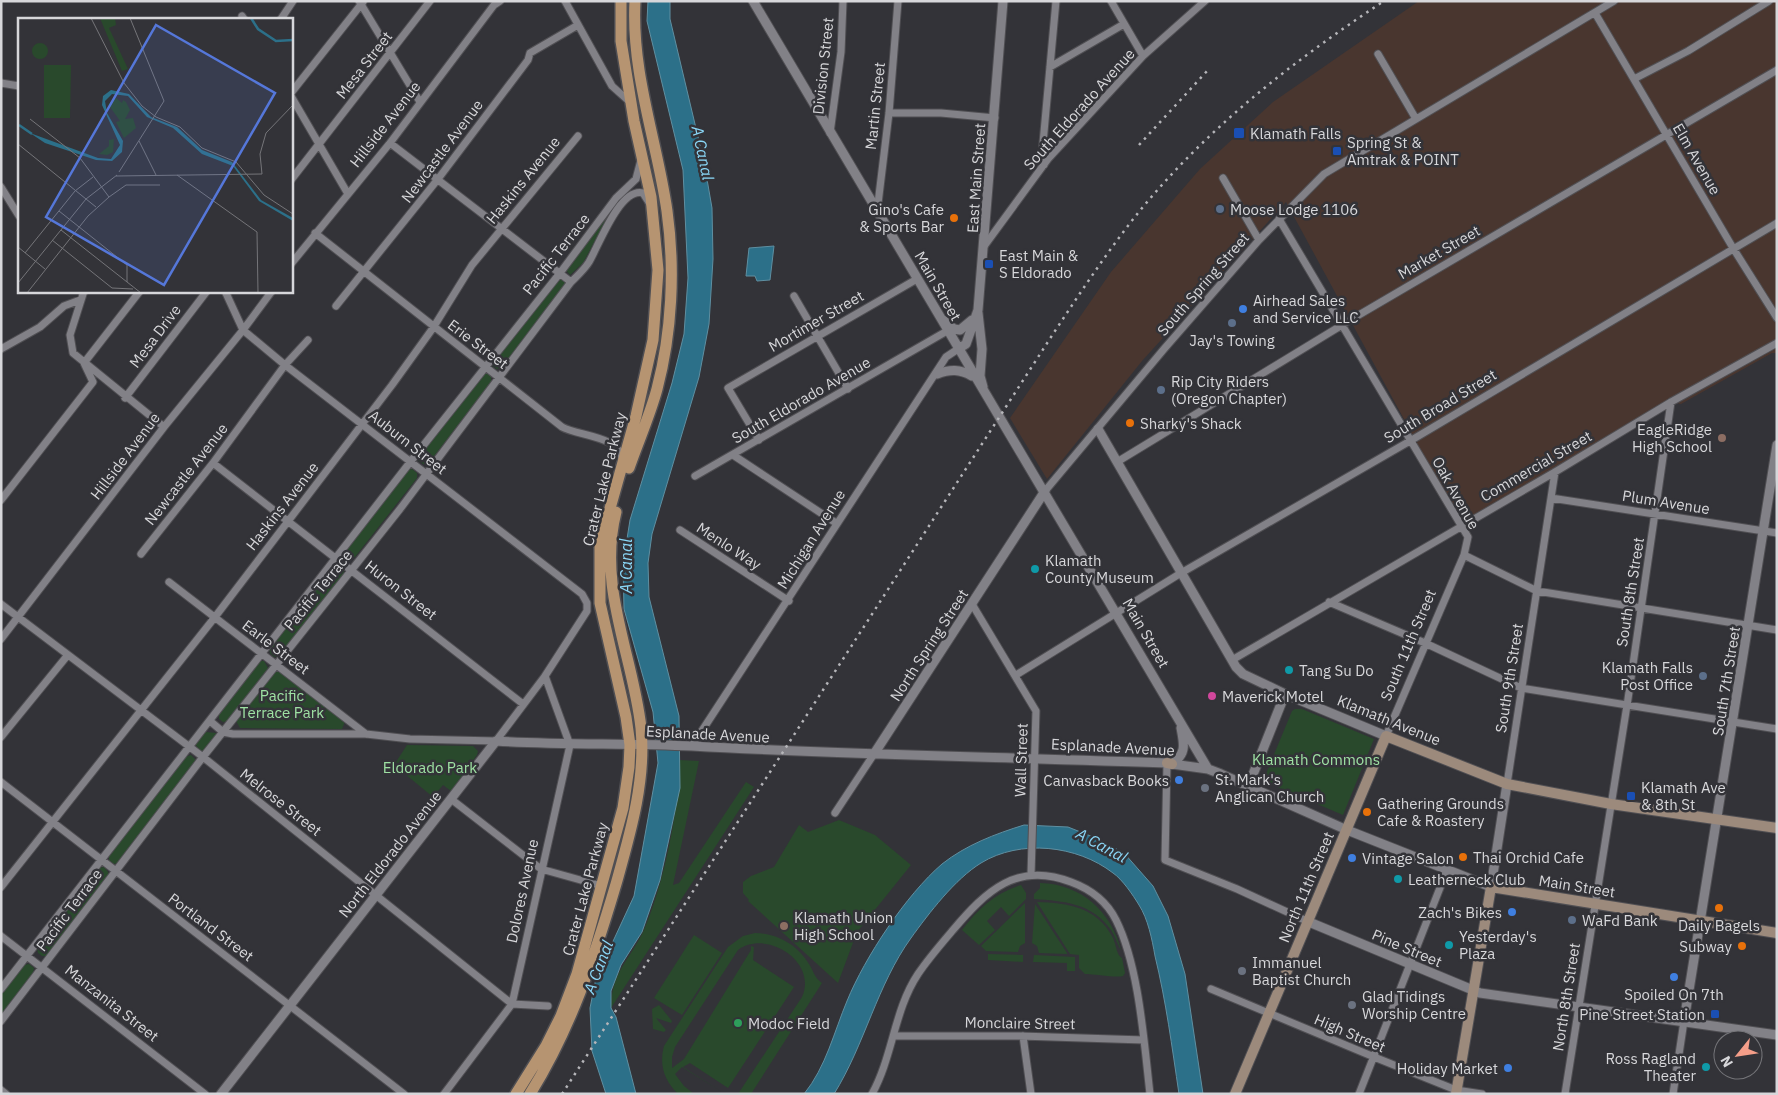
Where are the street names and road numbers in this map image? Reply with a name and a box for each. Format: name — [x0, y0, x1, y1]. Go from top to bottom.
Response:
street label: Division Street — [808, 16, 838, 116]
street label: Mesa Street — [332, 27, 396, 103]
street label: South Eldorado Avenue — [1019, 44, 1139, 174]
street label: Martin Street — [861, 61, 889, 151]
street label: Hillside Avenue — [345, 77, 425, 171]
street label: Newcastle Avenue — [397, 96, 487, 206]
street label: Elm Avenue — [1669, 120, 1725, 198]
street label: East Main Street — [963, 123, 989, 233]
street label: Haskins Avenue — [482, 132, 564, 228]
street label: Pacific Terrace — [518, 209, 594, 299]
street label: Market Street — [1395, 221, 1483, 283]
street label: South Spring Street — [1153, 228, 1253, 340]
street label: Main Street — [910, 248, 966, 324]
street label: Mortimer Street — [765, 286, 867, 356]
street label: Mesa Drive — [125, 301, 185, 371]
street label: Erie Street — [444, 315, 512, 373]
street label: South Eldorado Avenue — [728, 353, 874, 447]
street label: South Broad Street — [1380, 365, 1500, 447]
street label: Auburn Street — [365, 406, 451, 478]
street label: Hillside Avenue — [86, 409, 164, 503]
street label: Crater Lake Parkway — [578, 410, 630, 548]
street label: Newcastle Avenue — [140, 419, 232, 529]
street label: Commercial Street — [1477, 426, 1595, 506]
street label: Oak Avenue — [1428, 453, 1484, 533]
street label: Haskins Avenue — [242, 458, 322, 554]
street label: Michigan Avenue — [773, 486, 849, 592]
street label: Plum Avenue — [1621, 486, 1711, 518]
street label: Menlo Way — [693, 518, 765, 574]
street label: South 8th Street — [1612, 536, 1648, 648]
street label: Pacific Terrace — [280, 546, 356, 634]
street label: Huron Street — [361, 556, 441, 624]
street label: North Spring Street — [886, 585, 972, 705]
street label: South 11th Street — [1376, 586, 1440, 704]
street label: Main Street — [1118, 595, 1174, 671]
street label: Earle Street — [239, 616, 313, 678]
street label: South 9th Street — [1491, 622, 1527, 734]
street label: South 7th Street — [1708, 625, 1744, 737]
street label: Klamath Avenue — [1334, 691, 1444, 749]
street label: Esplanade Avenue — [646, 721, 770, 747]
street label: Wall Street — [1010, 723, 1032, 797]
street label: Esplanade Avenue — [1051, 734, 1175, 760]
street label: Melrose Street — [236, 764, 326, 840]
street label: North Eldorado Avenue — [334, 787, 446, 921]
street label: Crater Lake Parkway — [558, 820, 612, 958]
street label: North 11th Street — [1274, 829, 1338, 945]
street label: Dolores Avenue — [502, 837, 542, 945]
street label: Pacific Terrace — [32, 865, 106, 955]
street label: Main Street — [1537, 871, 1617, 901]
street label: Portland Street — [165, 889, 257, 965]
street label: Pine Street — [1369, 925, 1445, 971]
street label: North 8th Street — [1548, 941, 1584, 1053]
street label: Manzanita Street — [61, 960, 163, 1046]
street label: High Street — [1312, 1010, 1388, 1056]
street label: Monclaire Street — [964, 1013, 1076, 1033]

